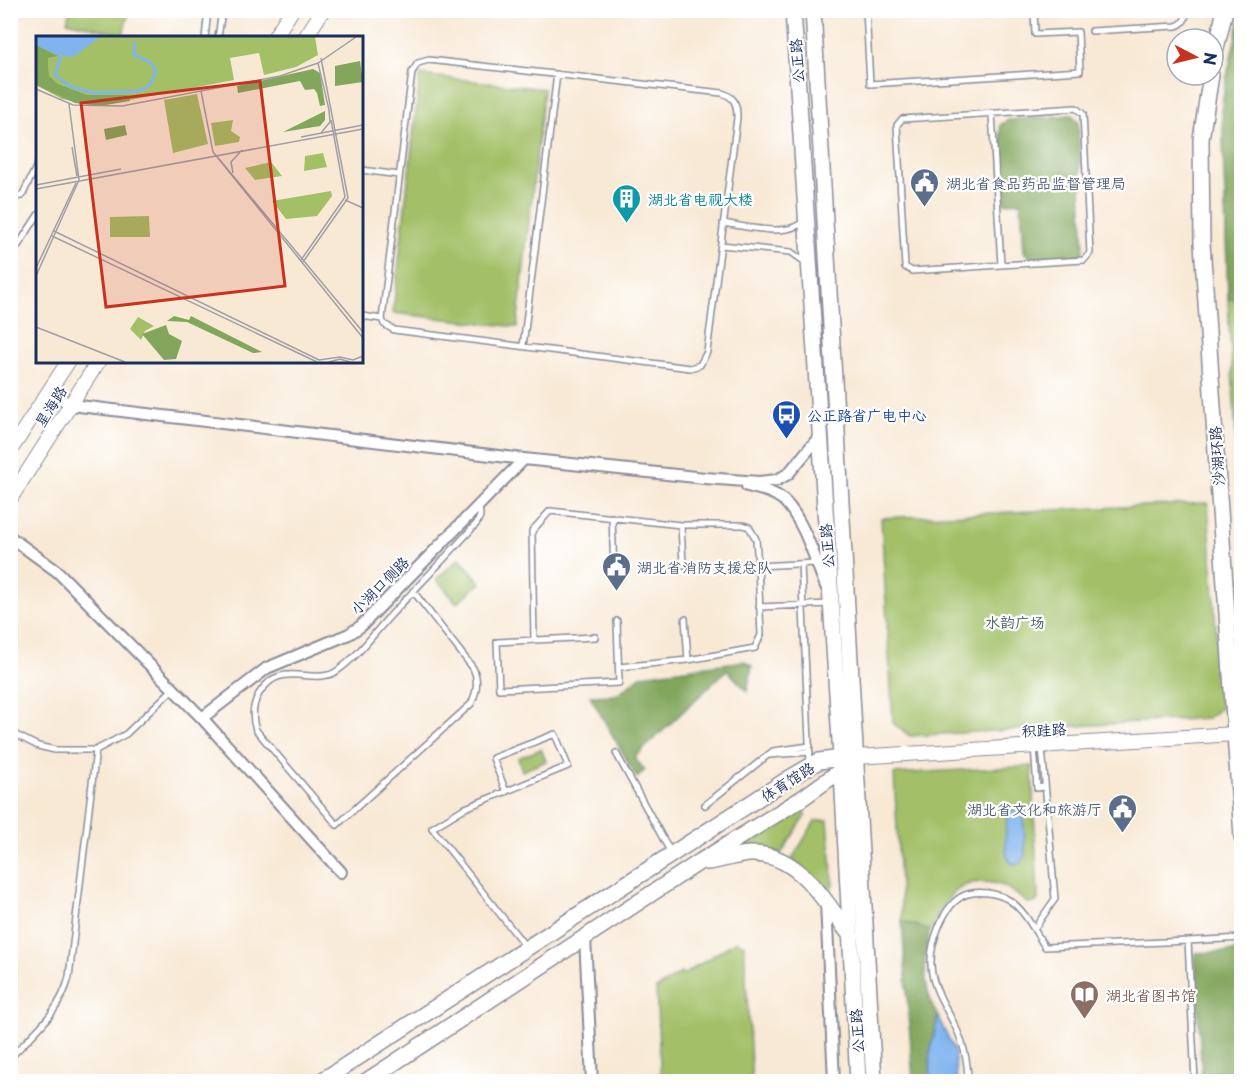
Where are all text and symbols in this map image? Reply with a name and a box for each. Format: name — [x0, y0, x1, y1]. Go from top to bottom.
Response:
north arrow — [1165, 27, 1225, 87]
inset map — [36, 36, 363, 363]
street label: 公正路 — [783, 38, 809, 84]
text: N — [1198, 51, 1224, 67]
public building icon: 湖北省食品药品监督管理局 — [909, 166, 941, 208]
place label: 湖北省食品药品监督管理局 — [946, 171, 1126, 194]
building icon: 湖北省电视大楼 — [611, 182, 643, 224]
place label: 湖北省电视大楼 — [648, 187, 753, 210]
street label: 星海路 — [28, 381, 72, 431]
bus stop icon: 公正路省广电中心 — [770, 398, 802, 440]
place label: 公正路省广电中心 — [807, 403, 927, 426]
street label: 沙湖环路 — [1202, 425, 1230, 487]
street label: 公正路 — [813, 523, 839, 569]
street label: 小湖口侧路 — [344, 550, 414, 620]
public building icon: 湖北省消防支援总队 — [600, 550, 632, 592]
place label: 湖北省消防支援总队 — [637, 555, 772, 578]
park label: 水韵广场 — [985, 610, 1045, 633]
street label: 积跬路 — [1021, 716, 1067, 742]
street label: 体育馆路 — [755, 755, 819, 807]
public building icon: 湖北省文化和旅游厅 — [1107, 792, 1139, 834]
place label: 湖北省文化和旅游厅 — [967, 797, 1102, 820]
library icon: 湖北省图书馆 — [1069, 978, 1101, 1020]
place label: 湖北省图书馆 — [1106, 983, 1196, 1006]
street label: 公正路 — [843, 1008, 869, 1054]

